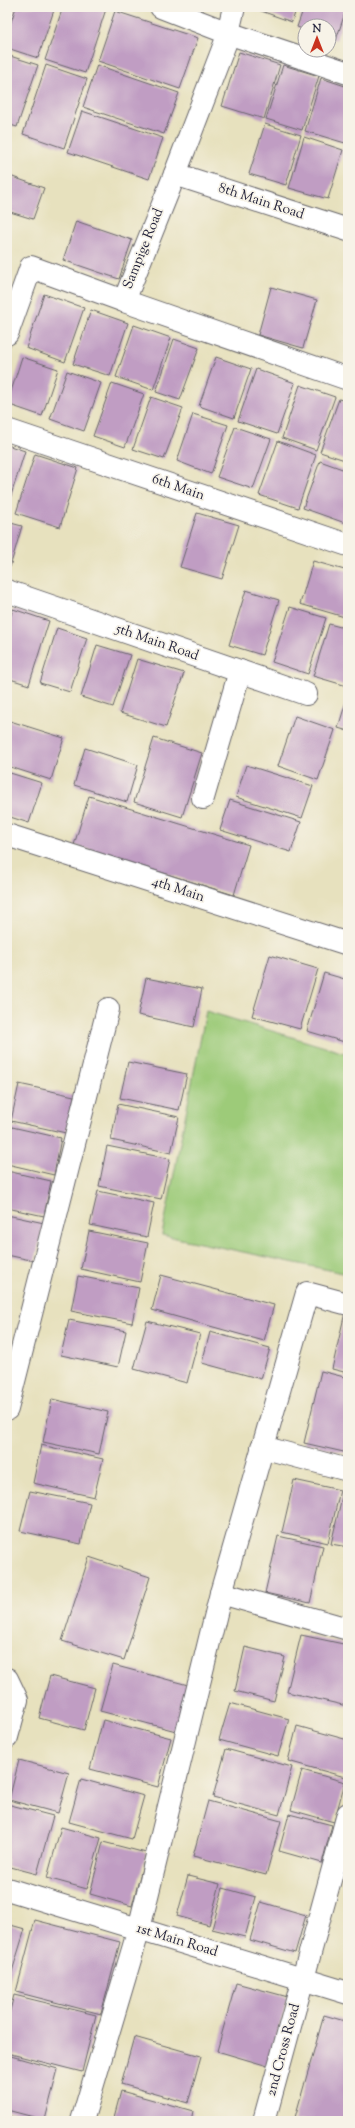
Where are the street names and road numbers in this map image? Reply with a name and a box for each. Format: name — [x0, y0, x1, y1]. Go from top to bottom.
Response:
street label: 8th Main Road — [216, 179, 307, 225]
street label: Sampige Road — [119, 205, 169, 292]
street label: 6th Main — [149, 470, 207, 506]
street label: 5th Main Road — [112, 619, 201, 667]
street label: 4th Main — [149, 872, 207, 908]
street label: 1st Main Road — [134, 1919, 220, 1963]
street label: 2nd Cross Road — [262, 2001, 306, 2098]

